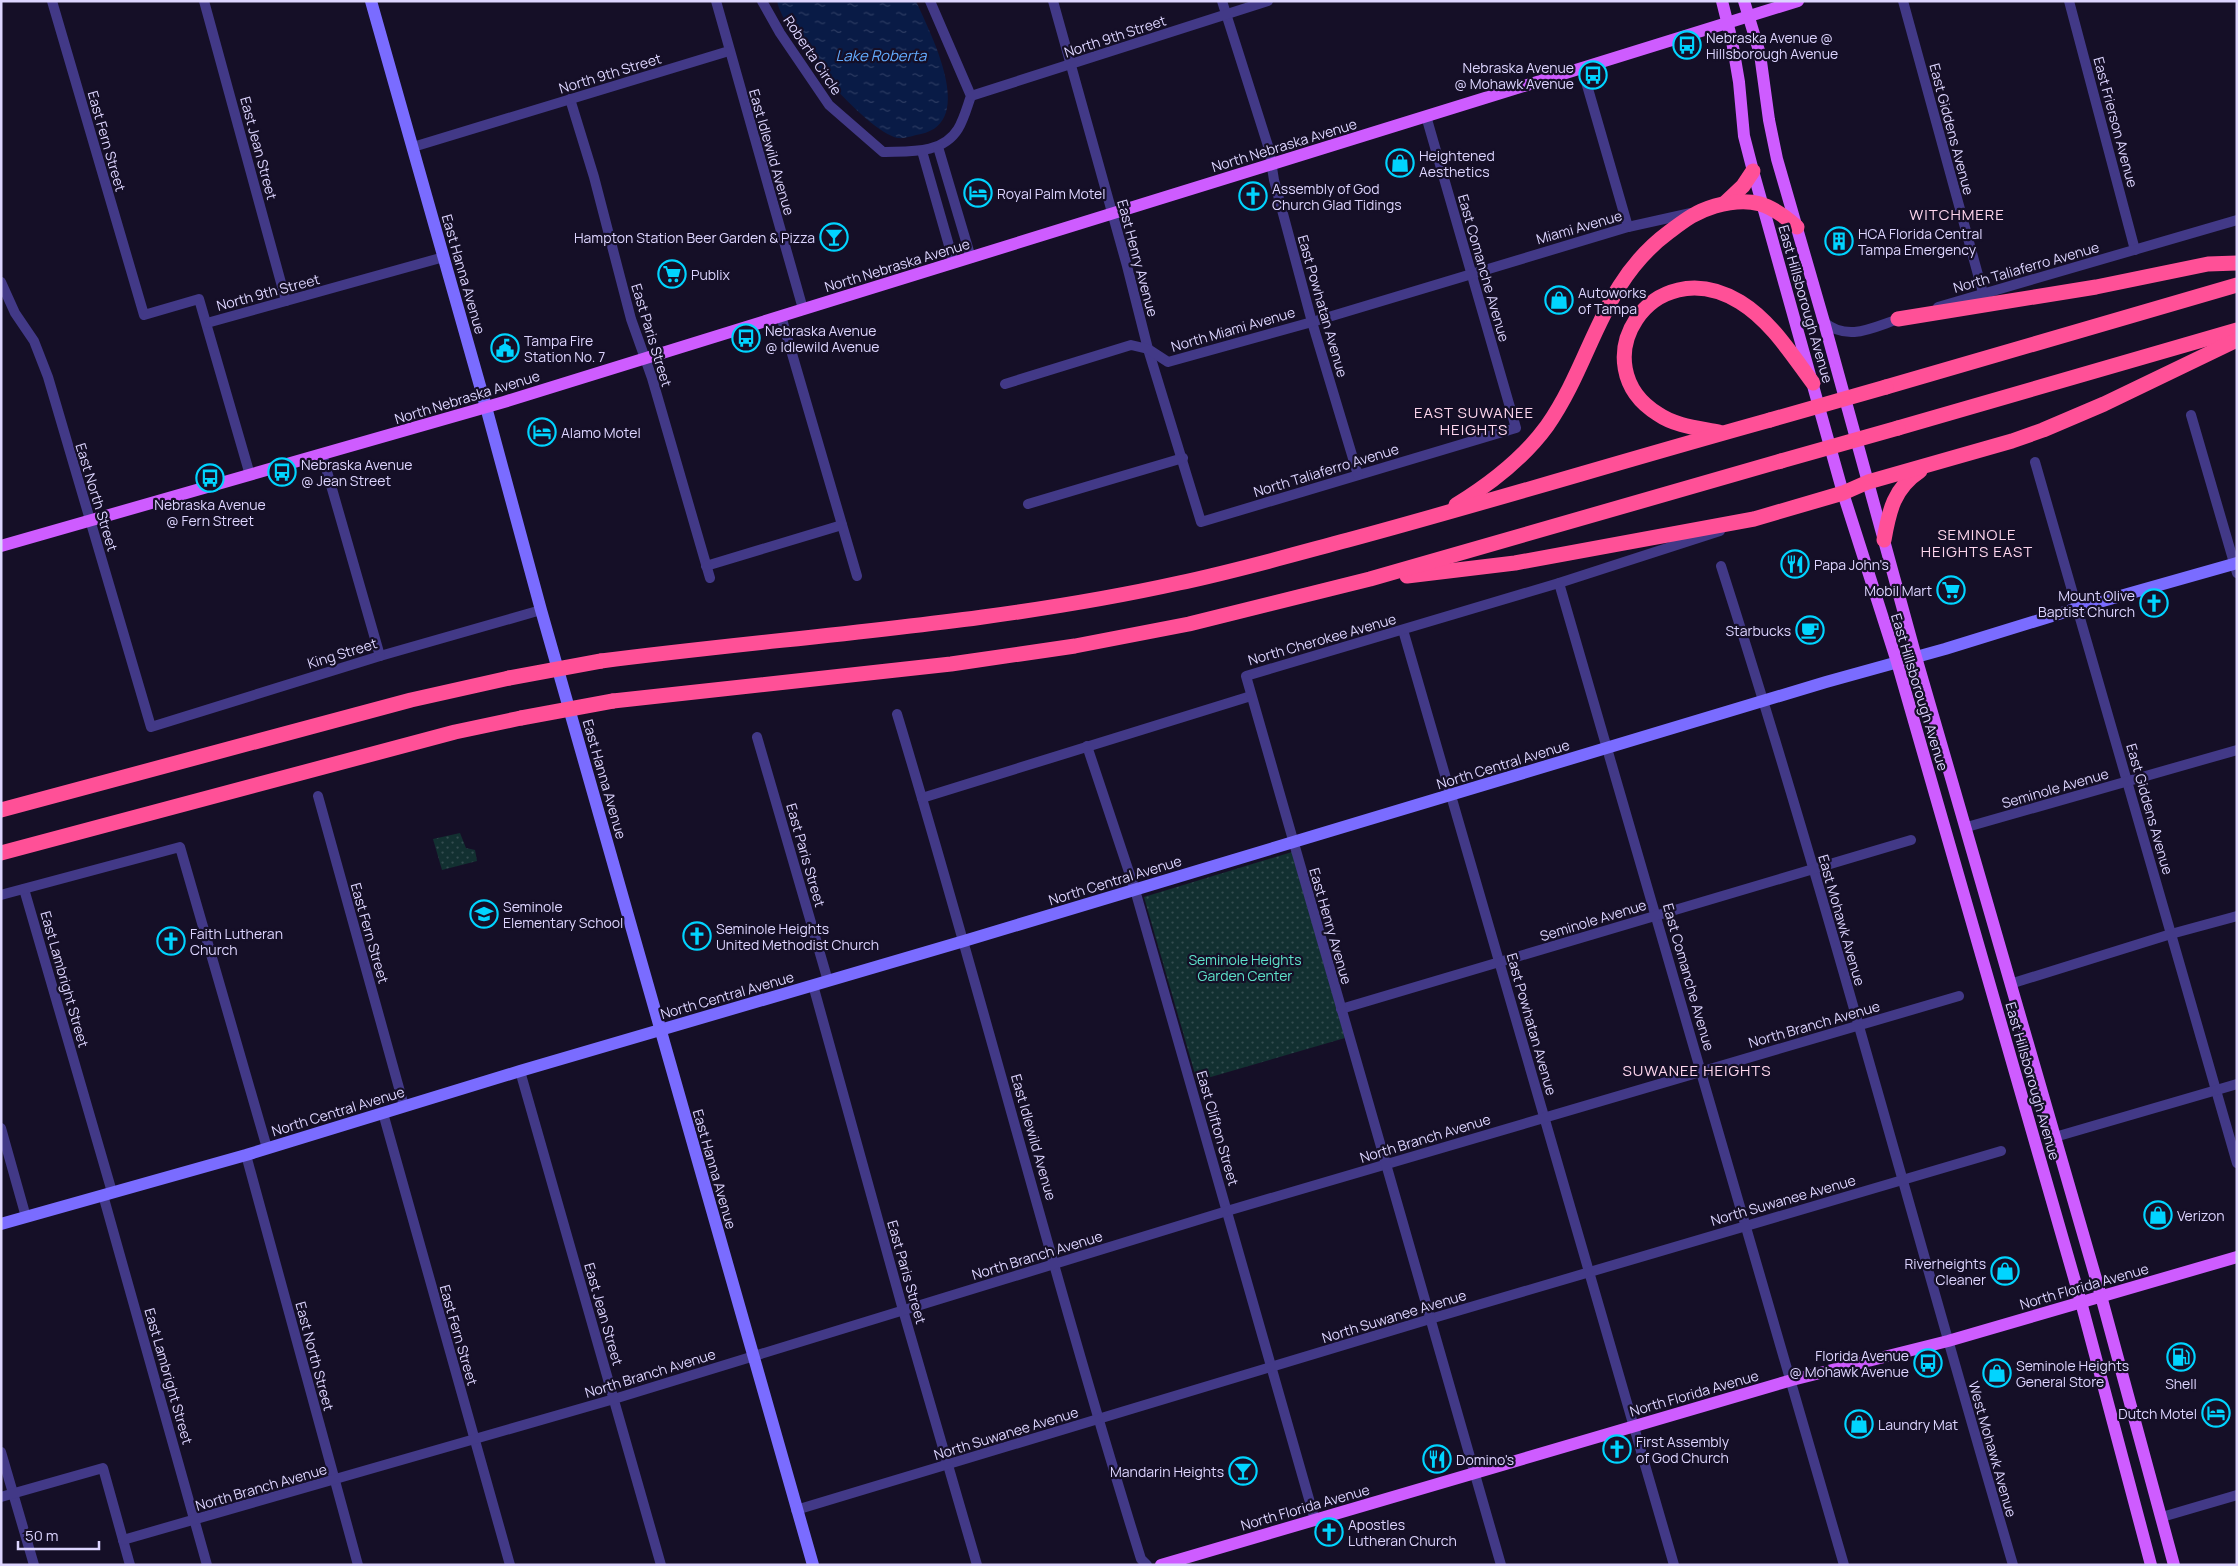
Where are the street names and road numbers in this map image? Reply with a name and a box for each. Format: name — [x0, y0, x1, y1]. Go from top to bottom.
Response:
street label: North 9th Street — [1062, 10, 1169, 61]
street label: Roberta Circle — [779, 12, 847, 98]
street label: North 9th Street — [556, 48, 664, 98]
street label: East Frierson Avenue — [2089, 55, 2143, 189]
street label: East Giddens Avenue — [1925, 61, 1979, 197]
street label: East Idlewild Avenue — [745, 87, 799, 217]
street label: East Fern Street — [84, 88, 131, 194]
street label: East Jean Street — [236, 94, 282, 202]
street label: North Nebraska Avenue — [1209, 114, 1359, 176]
street label: East Comanche Avenue — [1454, 192, 1514, 344]
street label: East Henry Avenue — [1113, 197, 1163, 319]
street label: Miami Avenue — [1534, 206, 1624, 248]
street label: East Hanna Avenue — [438, 212, 490, 336]
street label: East Hillsborough Avenue — [1774, 223, 1838, 385]
street label: East Powhatan Avenue — [1294, 233, 1352, 379]
street label: North Nebraska Avenue — [822, 234, 972, 296]
street label: North Taliaferro Avenue — [1951, 237, 2101, 297]
street label: North 9th Street — [214, 269, 322, 315]
street label: East Paris Street — [627, 281, 677, 389]
street label: North Miami Avenue — [1169, 302, 1297, 356]
street label: North Nebraska Avenue — [392, 366, 542, 428]
street label: North Taliaferro Avenue — [1251, 439, 1401, 501]
street label: East North Street — [72, 441, 123, 554]
street label: North Cherokee Avenue — [1246, 609, 1398, 669]
street label: East Hillsborough Avenue — [1887, 611, 1953, 773]
street label: King Street — [305, 633, 380, 673]
street label: East Hanna Avenue — [579, 717, 631, 841]
street label: North Central Avenue — [1434, 735, 1572, 793]
street label: East Giddens Avenue — [2122, 741, 2178, 877]
street label: Seminole Avenue — [1999, 764, 2111, 812]
street label: East Paris Street — [782, 801, 830, 909]
street label: North Central Avenue — [1046, 851, 1184, 909]
street label: East Mohawk Avenue — [1814, 852, 1870, 988]
street label: East Henry Avenue — [1305, 865, 1357, 987]
street label: East Fern Street — [347, 880, 394, 986]
street label: Seminole Avenue — [1537, 895, 1649, 945]
street label: East Comanche Avenue — [1659, 901, 1719, 1053]
street label: East Lambright Street — [36, 909, 94, 1050]
street label: East Powhatan Avenue — [1503, 951, 1561, 1097]
street label: North Central Avenue — [658, 967, 796, 1023]
street label: North Branch Avenue — [1746, 996, 1882, 1052]
street label: East Hillsborough Avenue — [2001, 1000, 2065, 1162]
street label: East Clifton Street — [1192, 1068, 1244, 1188]
street label: East Idlewild Avenue — [1007, 1072, 1061, 1202]
street label: North Central Avenue — [269, 1082, 407, 1140]
street label: East Hanna Avenue — [689, 1107, 741, 1231]
street label: North Branch Avenue — [1357, 1109, 1493, 1167]
street label: North Suwanee Avenue — [1708, 1170, 1858, 1230]
street label: East Paris Street — [883, 1218, 931, 1326]
street label: North Branch Avenue — [969, 1226, 1105, 1284]
street label: North Florida Avenue — [2017, 1258, 2151, 1314]
street label: East Jean Street — [580, 1260, 628, 1368]
street label: East Fern Street — [436, 1282, 483, 1388]
street label: North Suwanee Avenue — [1319, 1285, 1469, 1347]
street label: East North Street — [291, 1299, 339, 1413]
street label: East Lambright Street — [140, 1306, 198, 1447]
street label: North Branch Avenue — [582, 1344, 718, 1402]
street label: North Florida Avenue — [1627, 1365, 1761, 1421]
street label: West Mohawk Avenue — [1965, 1379, 2021, 1519]
street label: North Suwanee Avenue — [931, 1402, 1081, 1464]
street label: North Branch Avenue — [193, 1459, 329, 1515]
street label: North Florida Avenue — [1238, 1479, 1372, 1535]

